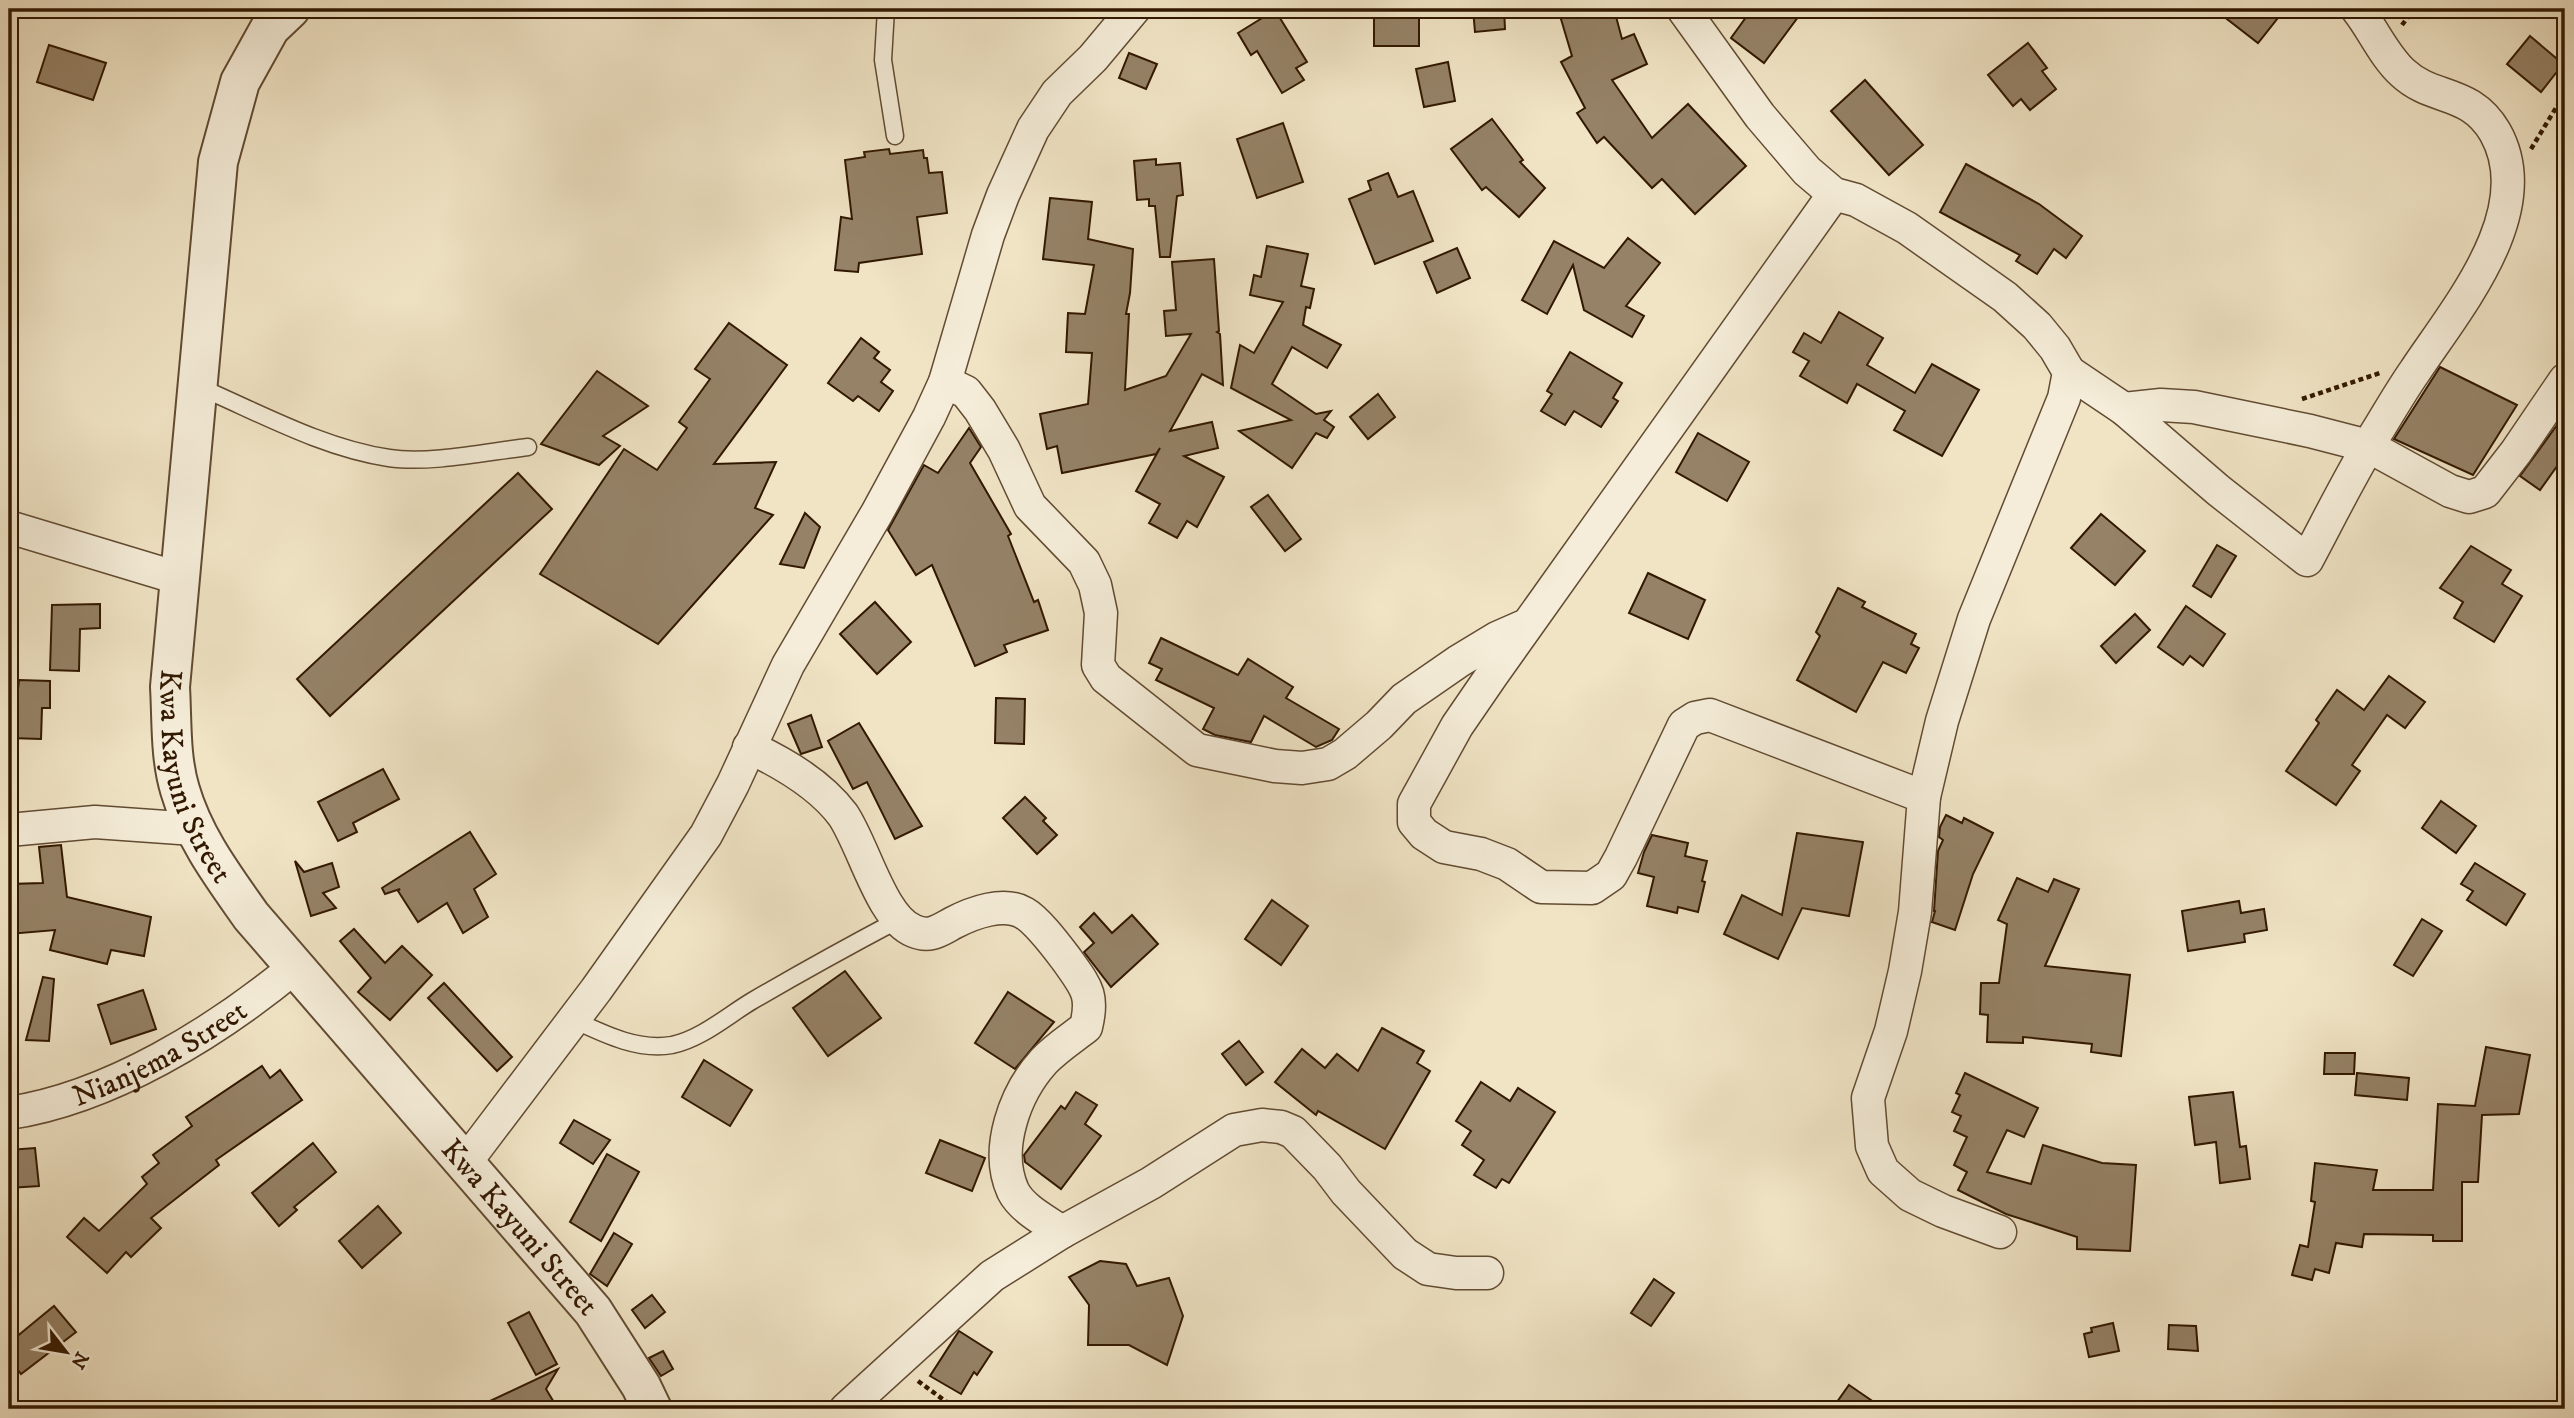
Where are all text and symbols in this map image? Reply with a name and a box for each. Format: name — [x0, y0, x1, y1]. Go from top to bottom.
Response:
street label: Kwa Kayuni Street — [150, 668, 239, 890]
street label: Nianjema Street — [68, 993, 255, 1116]
street label: Kwa Kayuni Street — [433, 1132, 606, 1324]
north arrow — [32, 1316, 102, 1386]
text: N — [65, 1347, 93, 1373]

